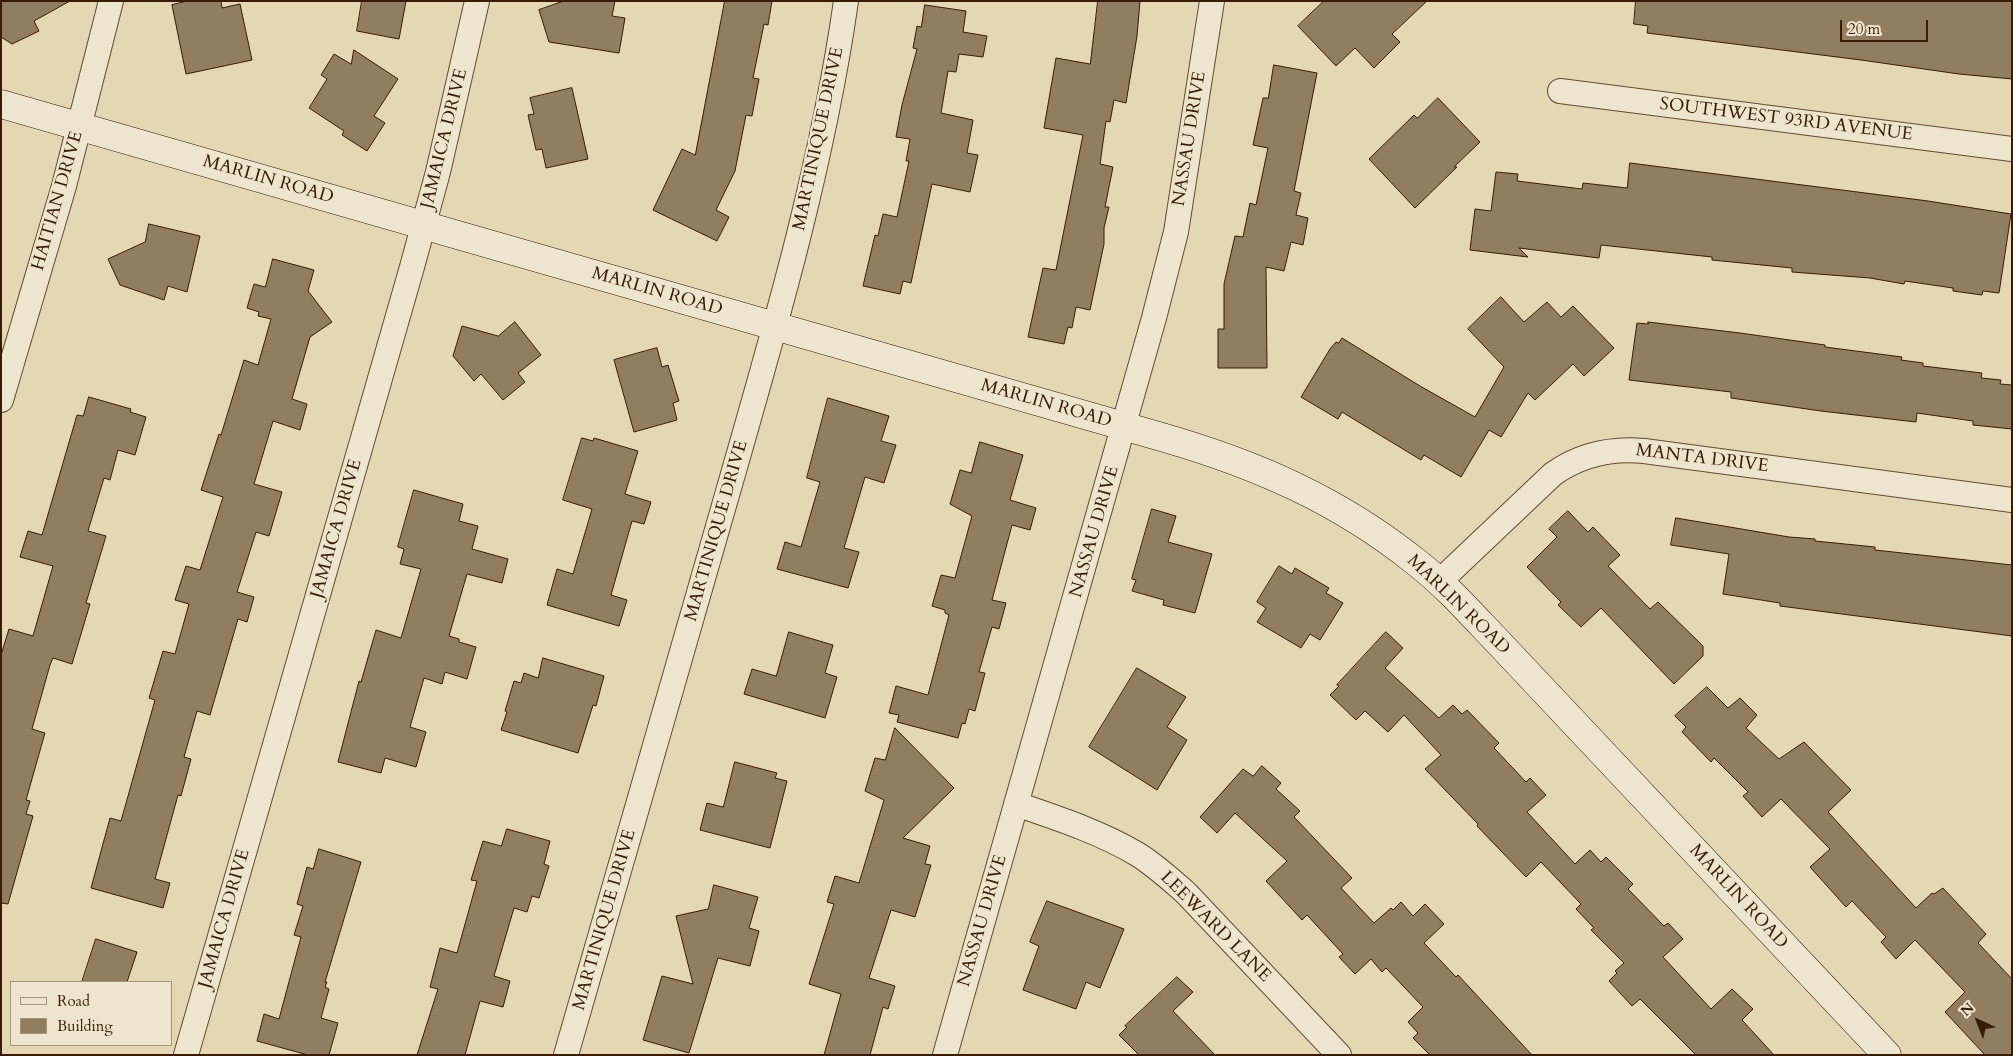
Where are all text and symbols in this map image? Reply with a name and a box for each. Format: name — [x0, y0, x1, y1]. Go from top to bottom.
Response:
scale bar — [1843, 10, 1930, 42]
text: 20 m — [1848, 19, 1880, 39]
street label: MARTINIQUE DRIVE — [789, 45, 849, 233]
street label: JAMAICA DRIVE — [417, 67, 473, 211]
street label: NASSAU DRIVE — [1169, 70, 1211, 208]
street label: SOUTHWEST 93RD AVENUE — [1659, 94, 1913, 146]
street label: HAITIAN DRIVE — [28, 129, 88, 273]
street label: MARLIN ROAD — [200, 151, 336, 209]
street label: MARLIN ROAD — [589, 263, 725, 321]
street label: MARLIN ROAD — [978, 375, 1114, 433]
street label: MARTINIQUE DRIVE — [681, 438, 753, 624]
street label: MANTA DRIVE — [1634, 440, 1770, 478]
street label: JAMAICA DRIVE — [307, 457, 367, 601]
street label: NASSAU DRIVE — [1066, 464, 1124, 600]
street label: MARLIN ROAD — [1402, 550, 1514, 660]
street label: MARTINIQUE DRIVE — [569, 827, 641, 1013]
street label: MARLIN ROAD — [1684, 840, 1792, 954]
street label: JAMAICA DRIVE — [195, 847, 255, 991]
street label: NASSAU DRIVE — [954, 853, 1012, 989]
street label: LEEWARD LANE — [1155, 867, 1275, 987]
legend — [10, 981, 172, 1046]
text: Road — [57, 991, 90, 1011]
north arrow — [1953, 996, 2003, 1046]
text: N — [1957, 999, 1978, 1021]
text: Building — [57, 1016, 113, 1036]

